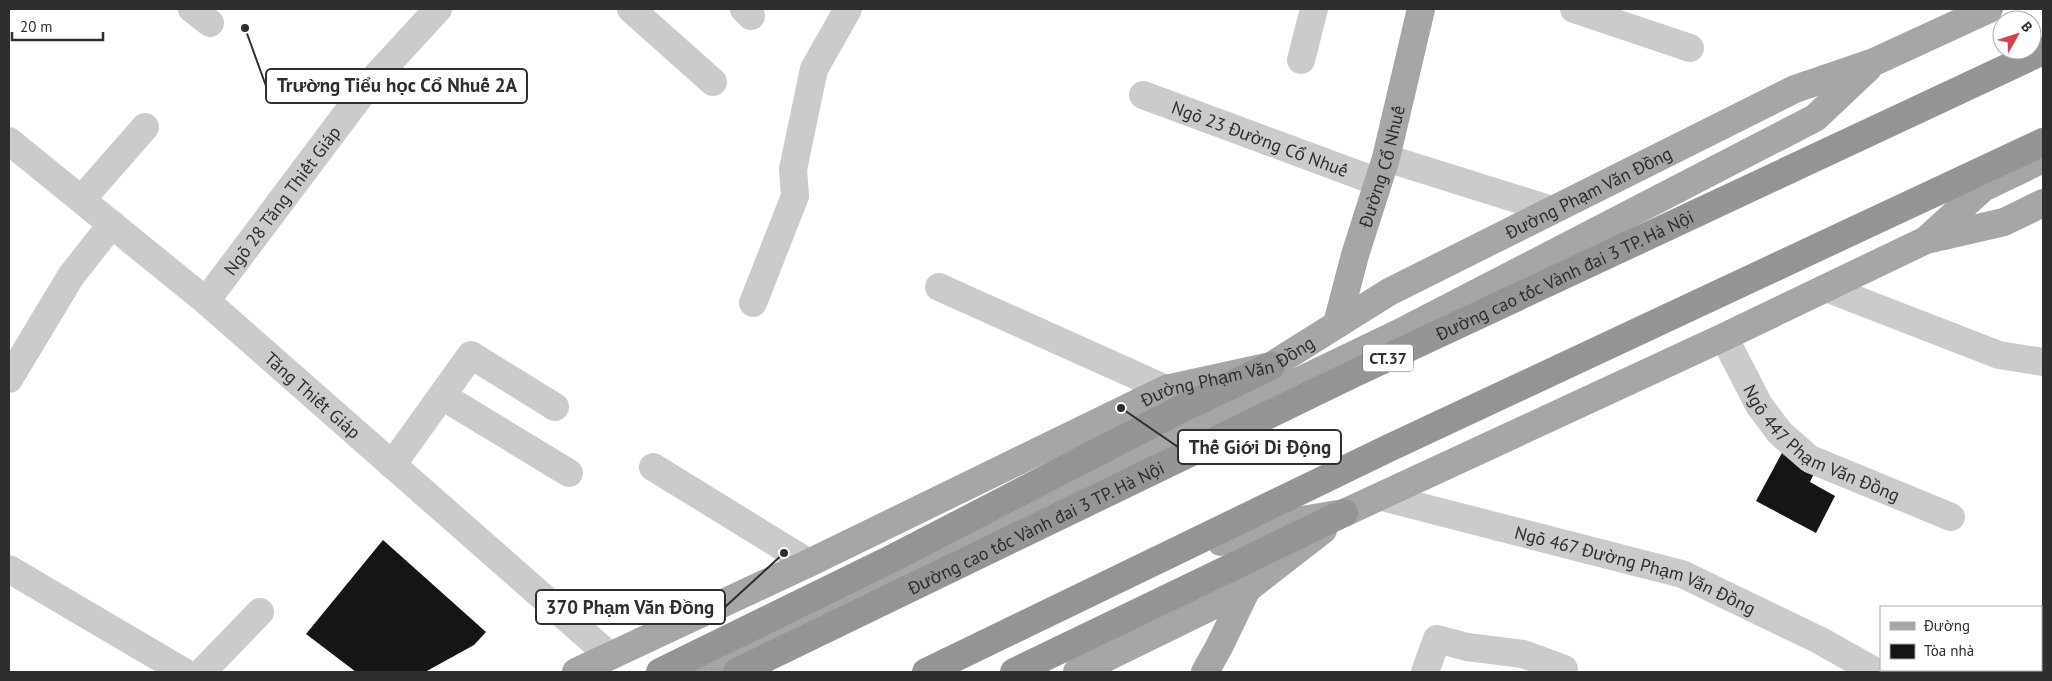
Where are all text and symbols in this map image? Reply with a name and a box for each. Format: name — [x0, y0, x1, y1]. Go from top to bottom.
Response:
scale bar — [12, 10, 104, 42]
north arrow — [1992, 10, 2042, 60]
text: 20 m — [20, 17, 53, 36]
text: B — [2018, 18, 2037, 36]
callout: Trường Tiểu học Cổ Nhuế 2A — [266, 69, 527, 103]
text: Trường Tiểu học Cổ Nhuế 2A — [277, 73, 518, 97]
street label: Ngõ 23 Đường Cổ Nhuế — [1169, 95, 1352, 182]
street label: Đường Cổ Nhuế — [1353, 103, 1410, 231]
street label: Ngõ 28 Tăng Thiết Giáp — [218, 121, 345, 279]
street label: Đường Phạm Văn Đồng — [1500, 141, 1675, 244]
street label: Đường cao tốc Vành đai 3 TP. Hà Nội — [1431, 205, 1697, 346]
street label: Đường Phạm Văn Đồng — [1136, 330, 1318, 412]
road number: CT.37 — [1363, 344, 1413, 372]
street label: Tăng Thiết Giáp — [260, 346, 366, 443]
street label: Ngõ 447 Phạm Văn Đồng — [1739, 380, 1903, 506]
callout: Thế Giới Di Động — [1178, 430, 1341, 464]
text: Thế Giới Di Động — [1189, 435, 1331, 459]
street label: Đường cao tốc Vành đai 3 TP. Hà Nội — [903, 456, 1168, 600]
street label: Ngõ 467 Đường Phạm Văn Đồng — [1512, 520, 1760, 619]
callout: 370 Phạm Văn Đồng — [536, 590, 725, 624]
text: 370 Phạm Văn Đồng — [546, 595, 714, 619]
legend — [1880, 606, 2042, 671]
text: Đường — [1923, 616, 1970, 635]
text: Tòa nhà — [1924, 641, 1974, 660]

